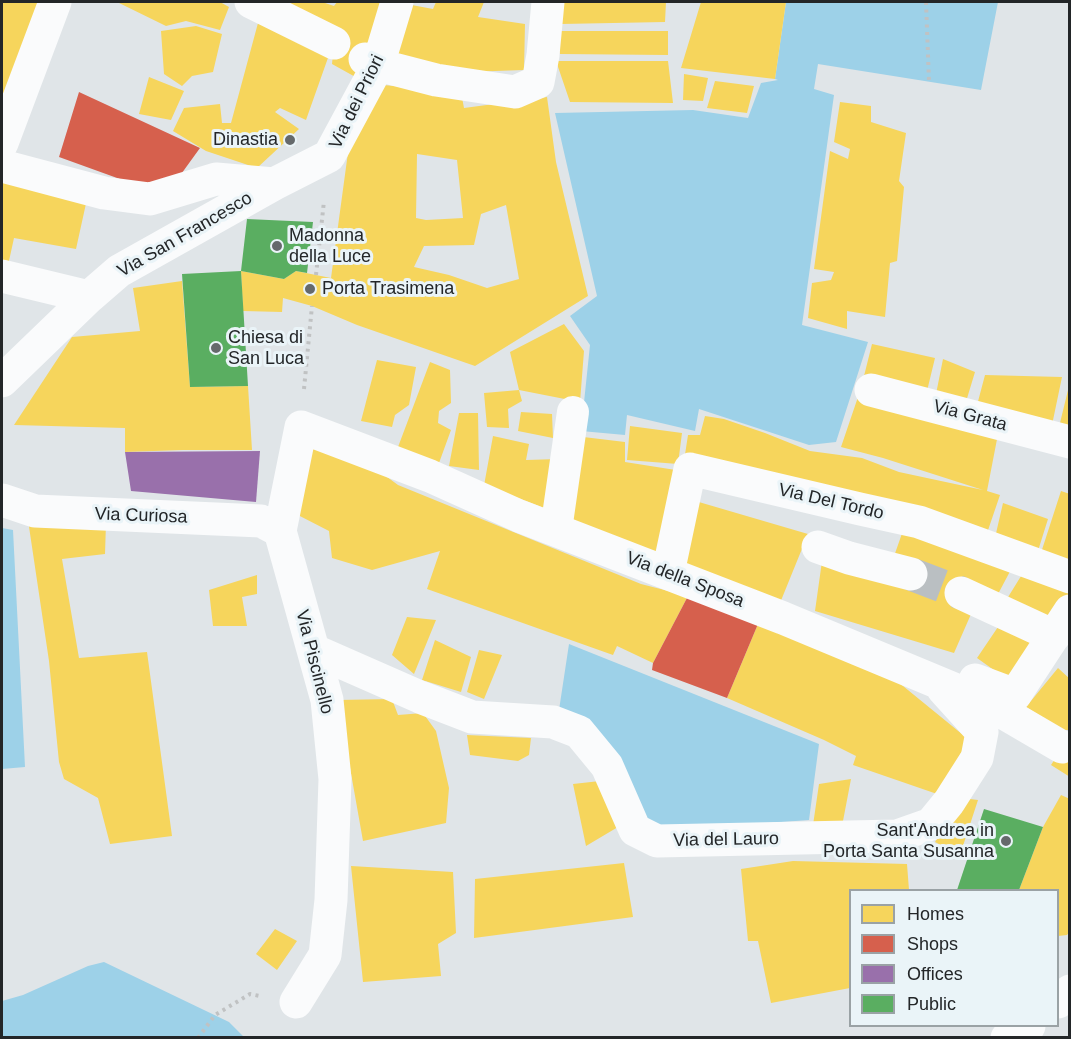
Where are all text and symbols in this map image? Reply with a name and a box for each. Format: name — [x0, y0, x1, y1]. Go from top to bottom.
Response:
street label: Via dei Priori — [325, 52, 389, 152]
place label: Dinastia — [213, 129, 278, 151]
marker: Dinastia — [283, 133, 297, 147]
street label: Via San Francesco — [114, 188, 256, 282]
place label: Madonna della Luce — [289, 225, 371, 268]
marker: Madonna della Luce — [270, 239, 284, 253]
place label: Porta Trasimena — [322, 278, 454, 300]
marker: Porta Trasimena — [303, 282, 317, 296]
place label: Chiesa di San Luca — [228, 327, 304, 370]
marker: Chiesa di San Luca — [209, 341, 223, 355]
street label: Via Grata — [931, 396, 1009, 436]
street label: Via Del Tordo — [776, 479, 886, 525]
street label: Via Curiosa — [94, 504, 188, 528]
street label: Via della Sposa — [623, 548, 747, 612]
street label: Via Piscinello — [291, 608, 337, 716]
place label: Sant'Andrea in Porta Santa Susanna — [823, 820, 994, 862]
street label: Via del Lauro — [673, 828, 779, 852]
marker: Sant'Andrea in Porta Santa Susanna — [999, 834, 1013, 848]
legend — [849, 889, 1059, 1027]
text: Homes — [907, 904, 964, 924]
text: Shops — [907, 934, 958, 954]
text: Offices — [907, 964, 963, 984]
text: Public — [907, 994, 956, 1014]

